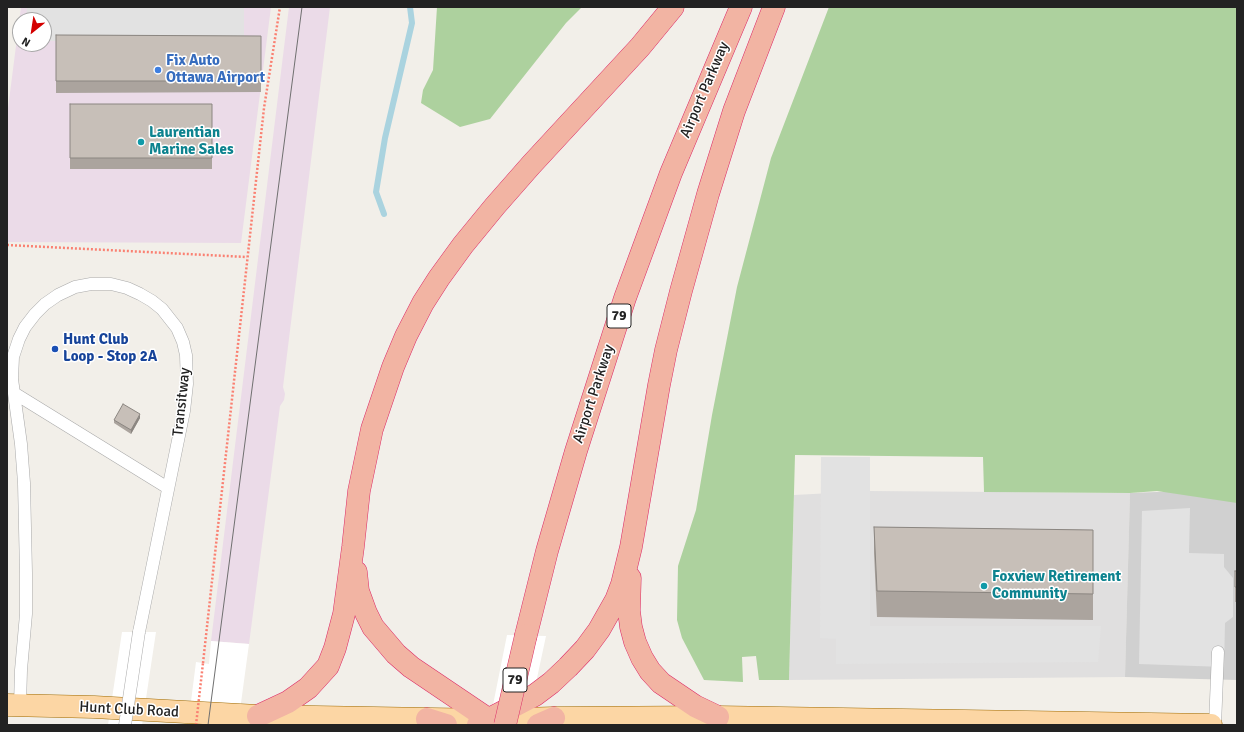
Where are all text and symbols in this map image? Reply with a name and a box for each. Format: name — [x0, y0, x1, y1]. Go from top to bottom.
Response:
north arrow — [12, 12, 52, 52]
text: N — [20, 34, 33, 50]
street label: Airport Parkway — [677, 39, 733, 141]
place label: Fix Auto Ottawa Airport — [166, 52, 265, 87]
marker: Fix Auto Ottawa Airport — [153, 65, 163, 75]
place label: Laurentian Marine Sales — [149, 124, 234, 159]
marker: Laurentian Marine Sales — [136, 137, 146, 147]
road number: 79 — [607, 304, 631, 328]
place label: Hunt Club Loop - Stop 2A — [63, 331, 157, 366]
street label: Airport Parkway — [570, 342, 618, 446]
marker: Hunt Club Loop - Stop 2A — [50, 344, 60, 354]
street label: Transitway — [169, 367, 195, 437]
place label: Foxview Retirement Community — [992, 568, 1121, 603]
marker: Foxview Retirement Community — [979, 581, 989, 591]
road number: 79 — [503, 668, 527, 692]
street label: Hunt Club Road — [79, 698, 179, 722]

